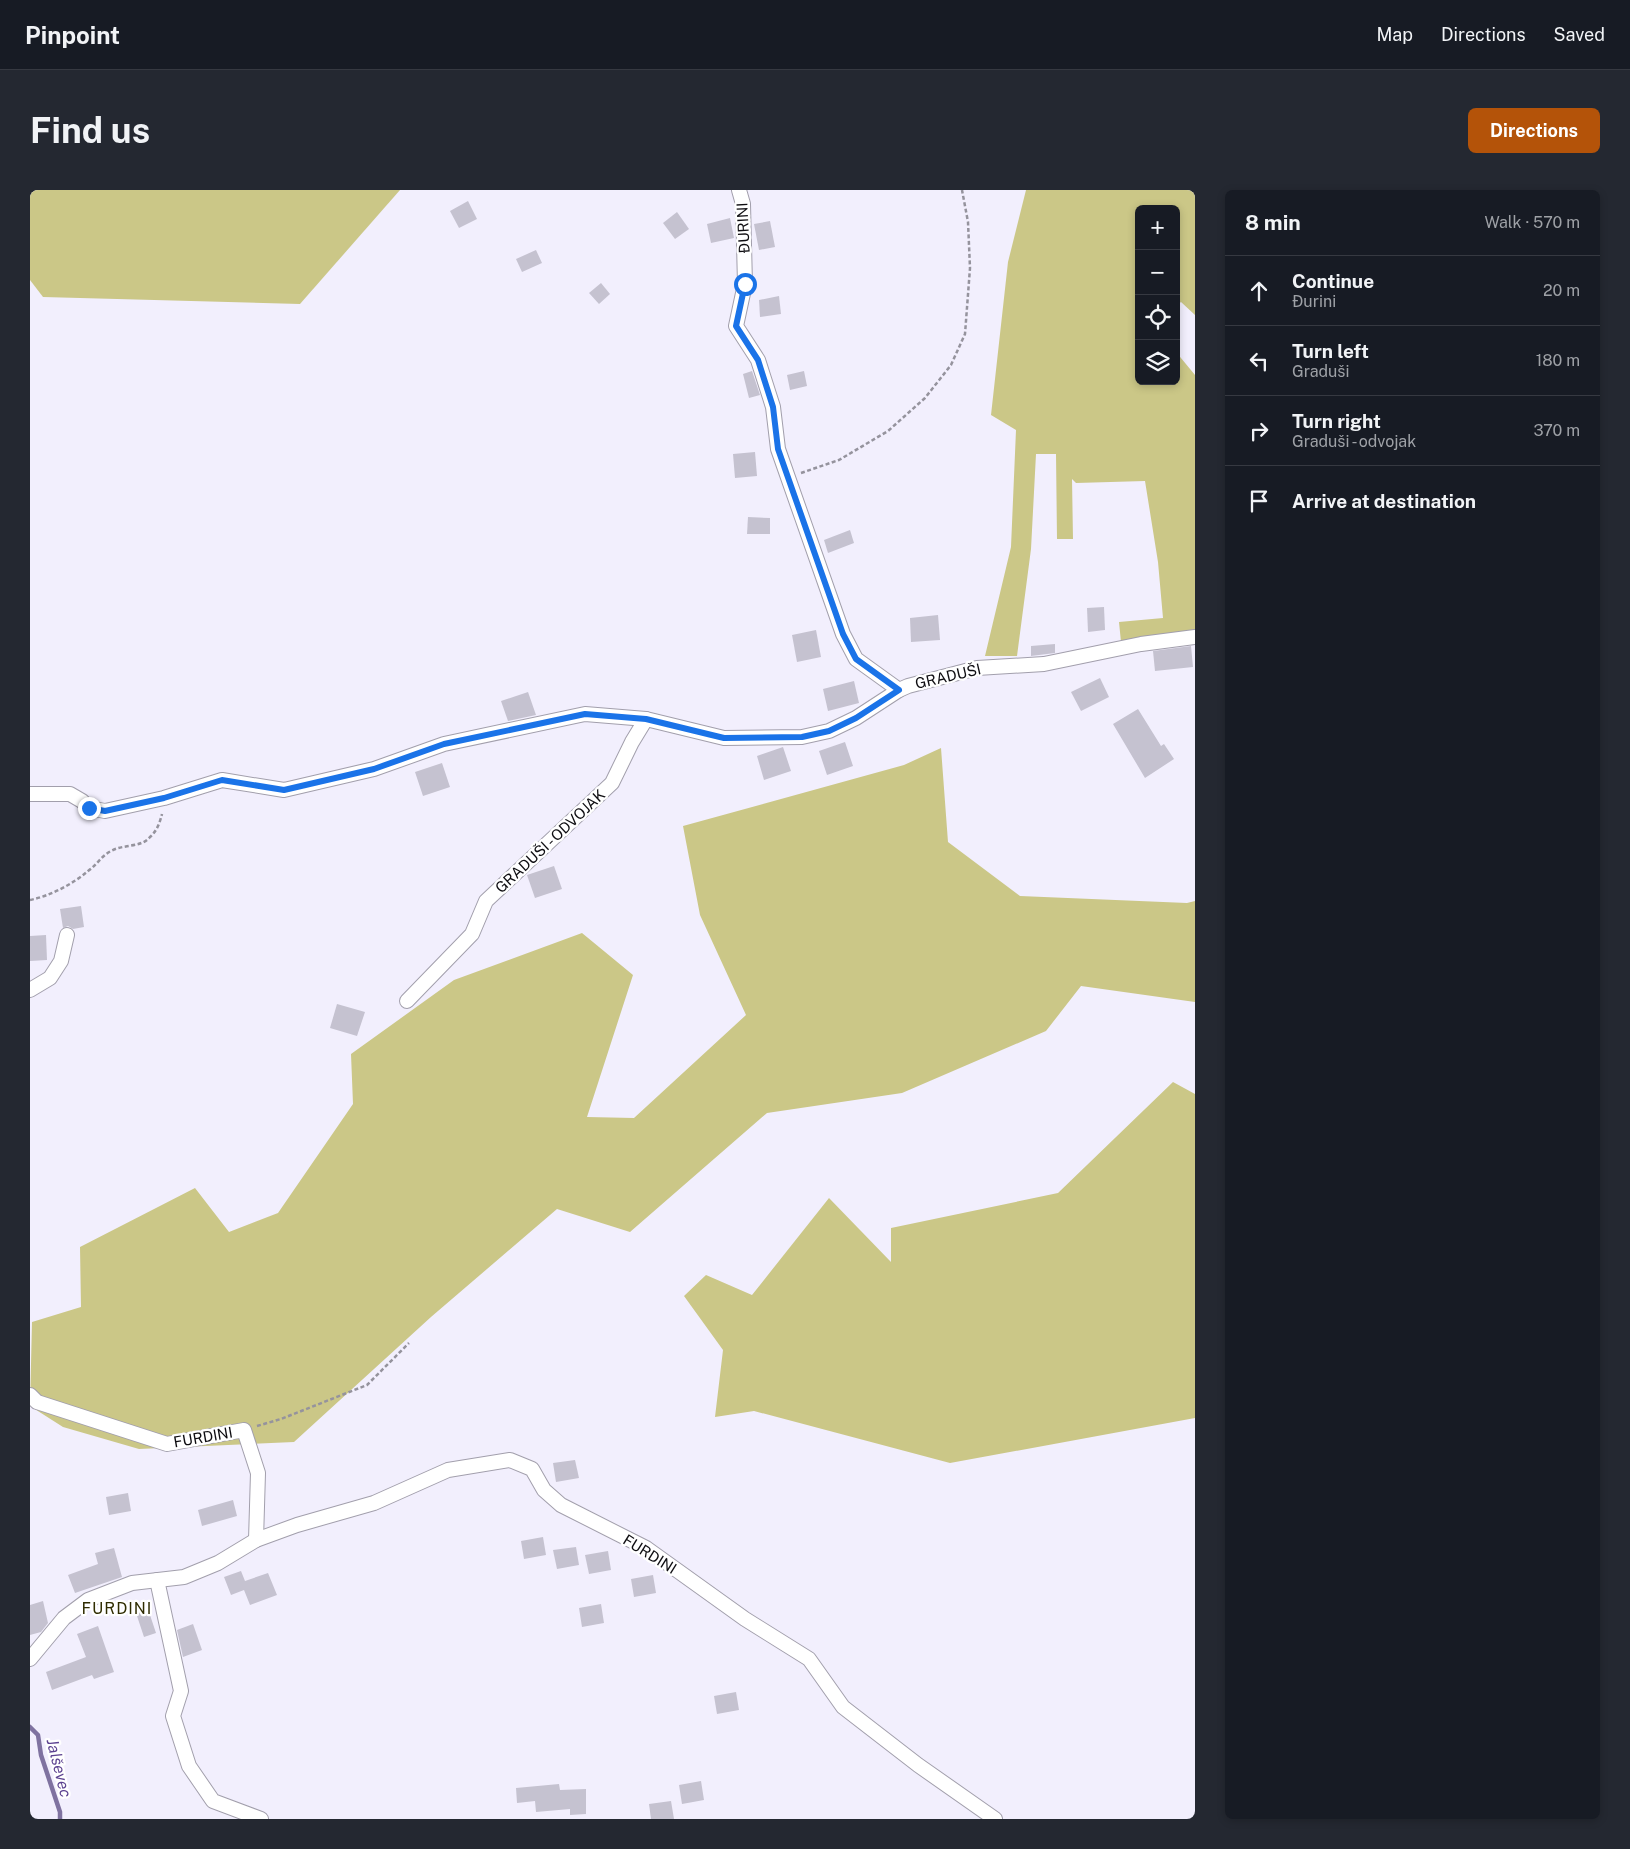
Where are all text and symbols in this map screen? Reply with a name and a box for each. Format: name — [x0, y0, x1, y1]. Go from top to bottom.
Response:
text: Pinpoint — [25, 21, 120, 49]
text: Map — [1376, 24, 1413, 45]
text: Directions — [1441, 24, 1526, 45]
text: Saved — [1554, 24, 1605, 45]
button: Directions — [1468, 108, 1600, 153]
text: Find us — [30, 110, 150, 151]
street label: ĐURINI — [733, 202, 753, 254]
map controls — [1135, 205, 1180, 385]
button: + — [1135, 205, 1180, 250]
text: 8 min — [1245, 210, 1301, 235]
text: Walk · 570 m — [1484, 213, 1580, 232]
button: − — [1135, 250, 1180, 295]
text: Continue — [1292, 270, 1374, 292]
route start — [734, 273, 757, 296]
icon: ahead — [1245, 277, 1273, 305]
text: 20 m — [1543, 281, 1580, 300]
text: Đurini — [1292, 292, 1336, 311]
button: locate — [1135, 295, 1180, 340]
button: layers — [1135, 340, 1180, 385]
text: Turn left — [1292, 340, 1369, 362]
icon: left — [1245, 347, 1273, 375]
text: 180 m — [1536, 351, 1580, 370]
text: Graduši — [1292, 362, 1349, 381]
text: Turn right — [1292, 410, 1381, 432]
icon: right — [1245, 417, 1273, 445]
text: 370 m — [1533, 421, 1580, 440]
text: Graduši - odvojak — [1292, 432, 1416, 451]
icon: arrive — [1245, 487, 1273, 515]
text: Arrive at destination — [1292, 490, 1476, 512]
street label: GRADUŠI — [913, 660, 983, 692]
street label: GRADUŠI - ODVOJAK — [492, 786, 608, 896]
route end — [78, 797, 101, 820]
street label: FURDINI — [172, 1423, 234, 1451]
street label: FURDINI — [620, 1531, 680, 1577]
district label: FURDINI — [82, 1599, 152, 1618]
water label: Jalševec — [43, 1737, 75, 1799]

